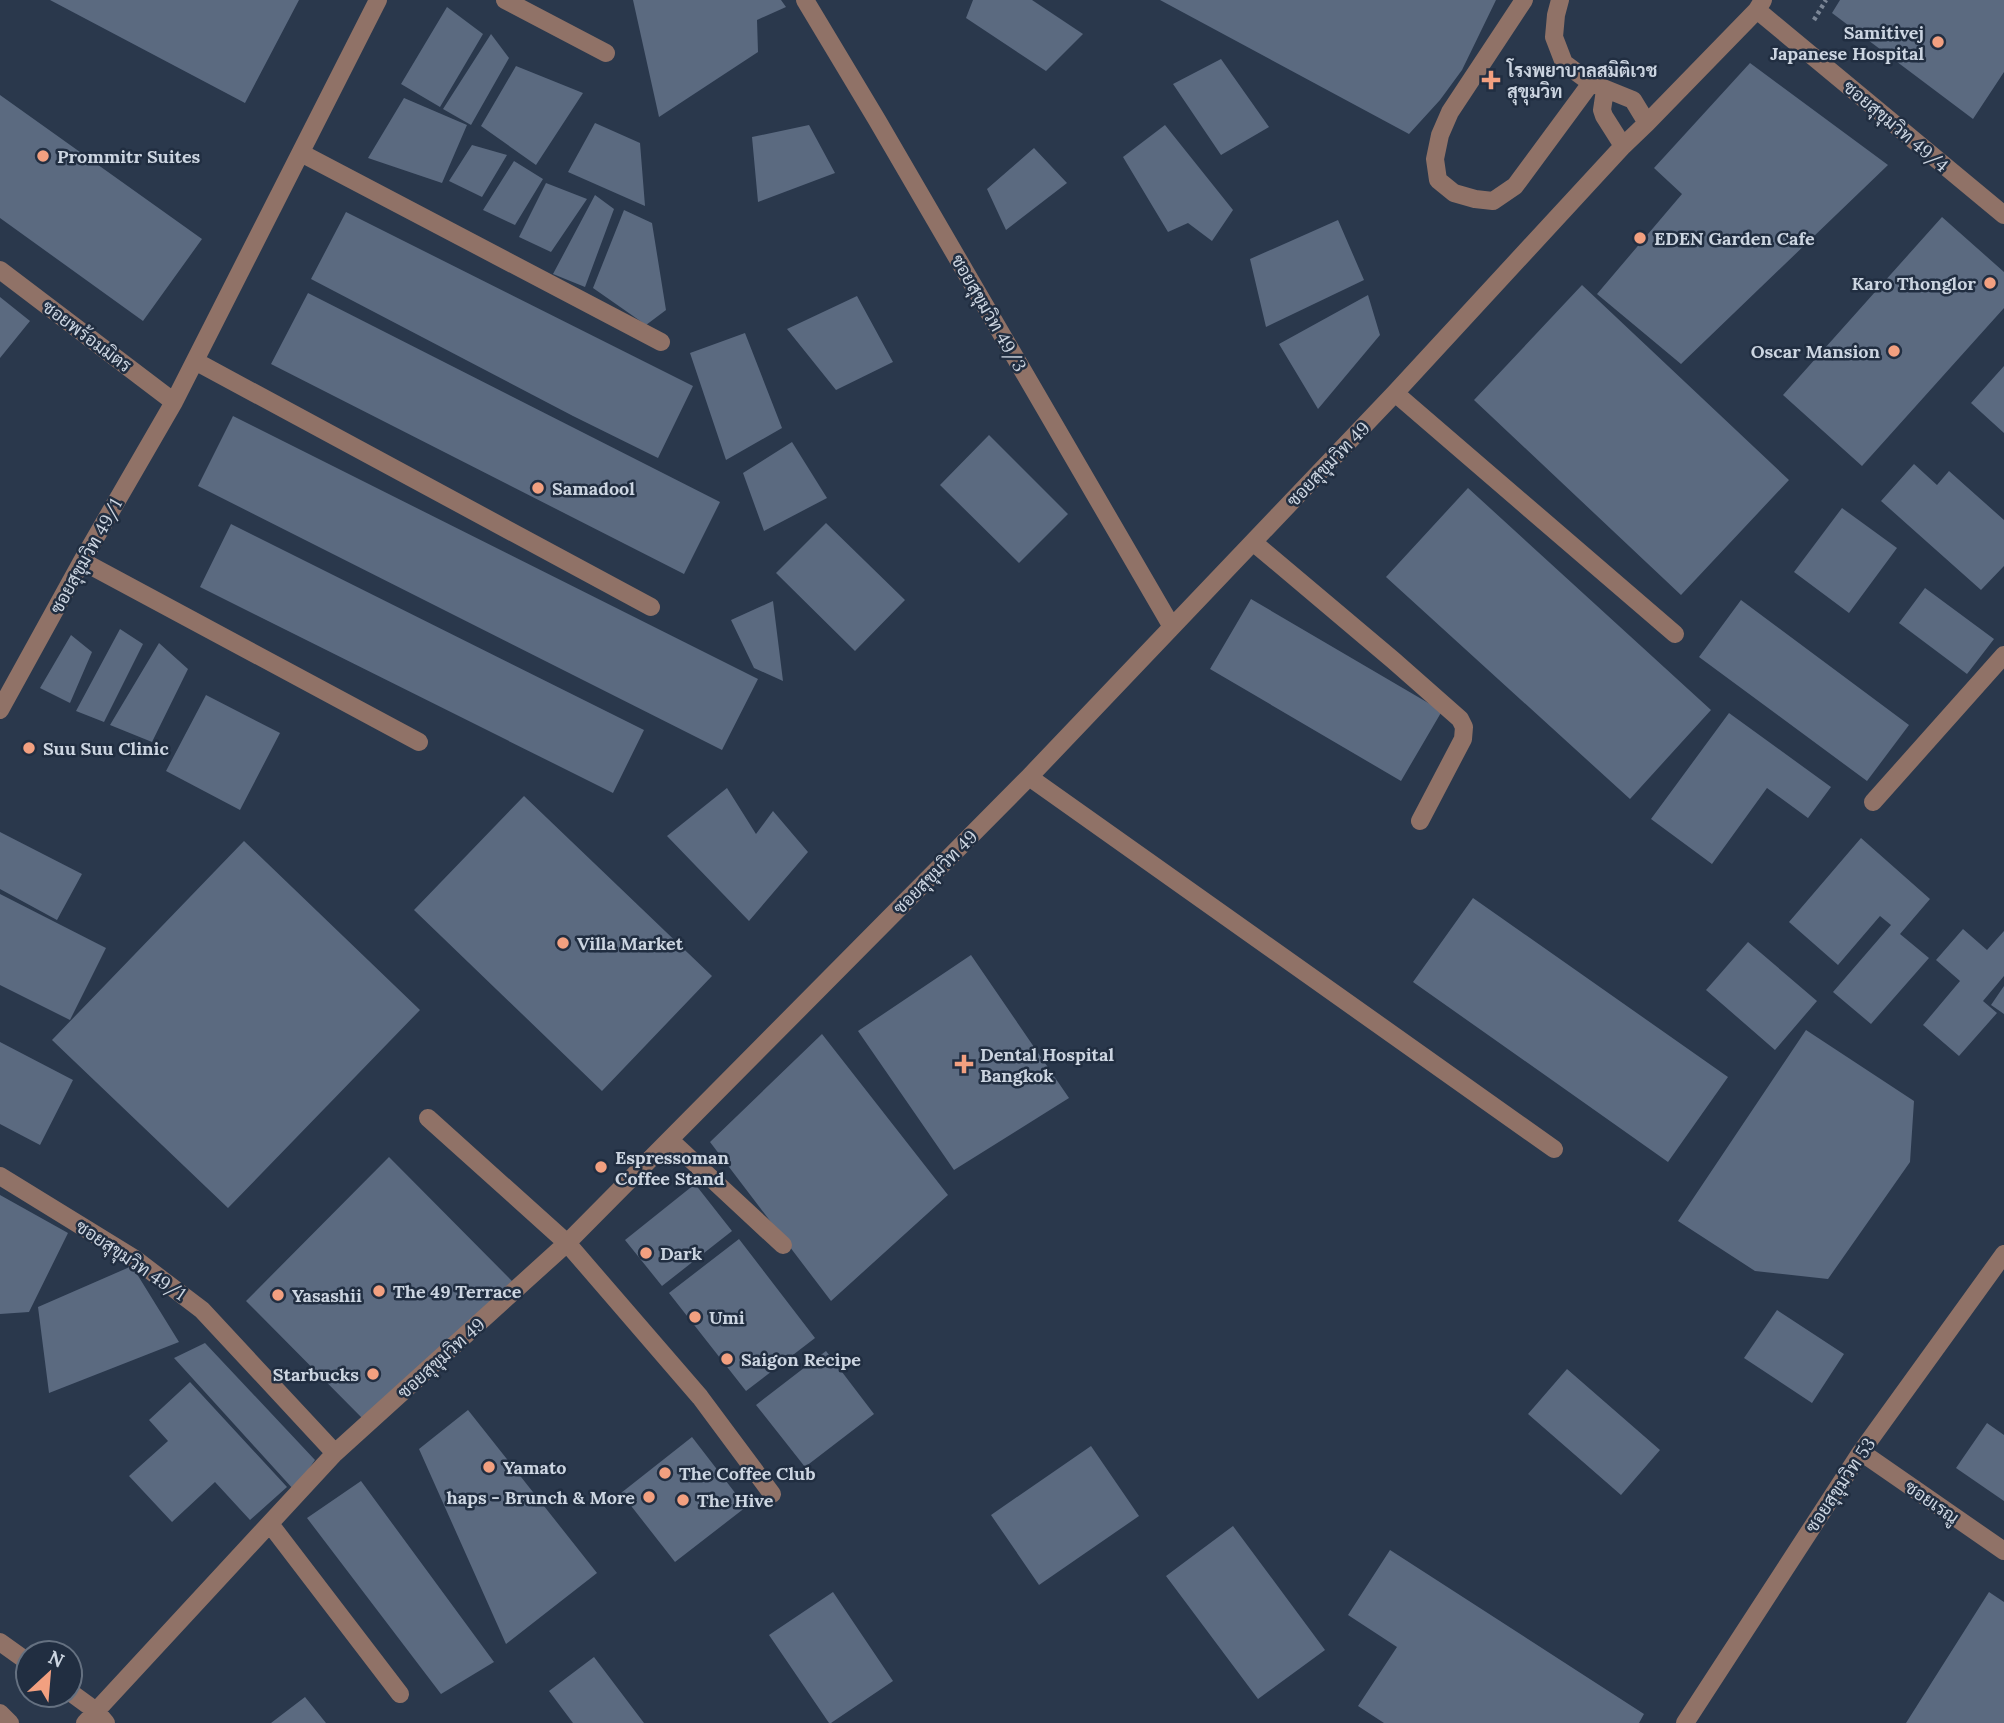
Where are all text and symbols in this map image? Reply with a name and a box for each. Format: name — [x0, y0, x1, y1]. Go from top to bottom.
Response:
place label: Samitivej Japanese Hospital — [1770, 21, 1924, 65]
marker: Samitivej Japanese Hospital — [1930, 34, 1946, 50]
place label: โรงพยาบาลสมิติเวช สุขุมวิท — [1506, 58, 1658, 106]
marker: โรงพยาบาลสมิติเวช สุขุมวิท — [1481, 70, 1501, 90]
street label: ซอยสุขุมวิท 49/4 — [1838, 75, 1954, 178]
place label: Prommitr Suites — [57, 145, 201, 168]
marker: Prommitr Suites — [35, 148, 51, 164]
place label: EDEN Garden Cafe — [1654, 227, 1815, 250]
marker: EDEN Garden Cafe — [1632, 230, 1648, 246]
street label: ซอยสุขุมวิท 49/3 — [945, 250, 1032, 376]
place label: Karo Thonglor — [1852, 272, 1976, 295]
marker: Karo Thonglor — [1982, 275, 1998, 291]
street label: ซอยพร้อมมิตร — [38, 295, 136, 377]
place label: Oscar Mansion — [1751, 340, 1881, 363]
marker: Oscar Mansion — [1886, 343, 1902, 359]
street label: ซอยสุขุมวิท 49 — [1281, 416, 1375, 512]
place label: Samadool — [552, 477, 635, 500]
marker: Samadool — [530, 480, 546, 496]
street label: ซอยสุขุมวิท 49/1 — [45, 494, 128, 618]
place label: Suu Suu Clinic — [43, 737, 169, 760]
marker: Suu Suu Clinic — [21, 740, 37, 756]
street label: ซอยสุขุมวิท 49 — [888, 825, 983, 920]
place label: Villa Market — [577, 932, 684, 955]
marker: Villa Market — [555, 935, 571, 951]
place label: Dental Hospital Bangkok — [980, 1043, 1114, 1087]
marker: Dental Hospital Bangkok — [954, 1054, 974, 1074]
place label: Espressoman Coffee Stand — [615, 1146, 730, 1190]
marker: Espressoman Coffee Stand — [593, 1159, 609, 1175]
street label: ซอยสุขุมวิท 49/1 — [71, 1215, 191, 1306]
place label: Dark — [660, 1242, 702, 1265]
marker: Dark — [638, 1245, 654, 1261]
place label: The 49 Terrace — [393, 1280, 522, 1303]
marker: The 49 Terrace — [371, 1283, 387, 1299]
place label: Yasashii — [292, 1284, 362, 1307]
marker: Yasashii — [270, 1287, 286, 1303]
place label: Umi — [709, 1306, 745, 1329]
marker: Umi — [687, 1309, 703, 1325]
street label: ซอยสุขุมวิท 49 — [392, 1313, 490, 1404]
place label: Saigon Recipe — [741, 1348, 861, 1371]
marker: Saigon Recipe — [719, 1351, 735, 1367]
place label: Starbucks — [273, 1363, 359, 1386]
marker: Starbucks — [365, 1366, 381, 1382]
street label: ซอยสุขุมวิท 53 — [1800, 1433, 1881, 1537]
place label: Yamato — [503, 1456, 567, 1479]
marker: Yamato — [481, 1459, 497, 1475]
place label: The Coffee Club — [679, 1462, 816, 1485]
marker: The Coffee Club — [657, 1465, 673, 1481]
street label: ซอยเรณู — [1899, 1475, 1964, 1531]
place label: haps - Brunch & More — [446, 1486, 635, 1509]
marker: haps - Brunch & More — [641, 1489, 657, 1505]
place label: The Hive — [697, 1489, 774, 1512]
marker: The Hive — [675, 1492, 691, 1508]
north arrow — [14, 1639, 84, 1709]
text: N — [45, 1645, 69, 1673]

